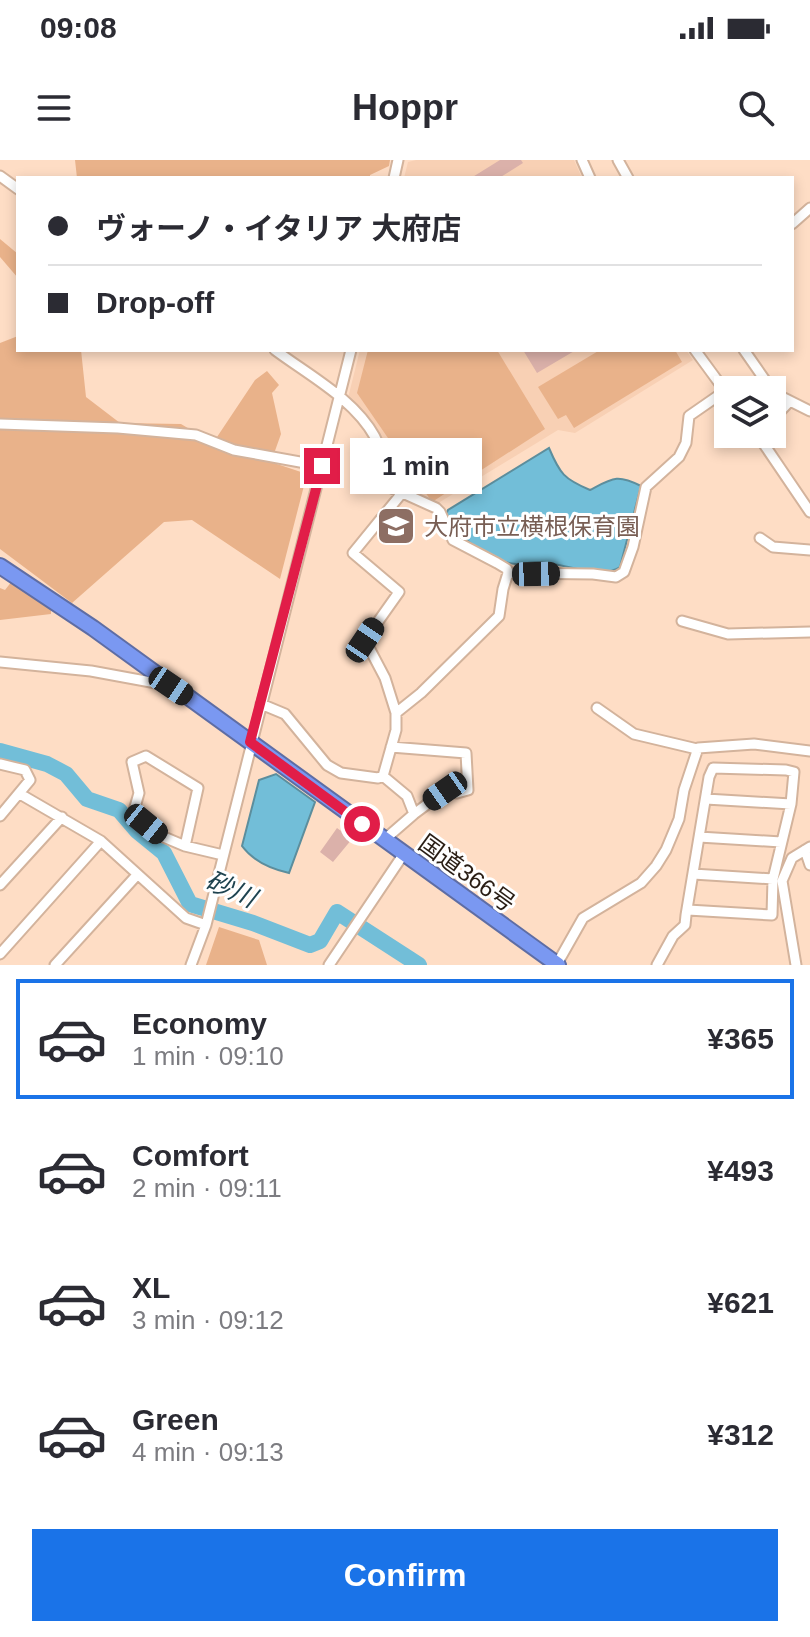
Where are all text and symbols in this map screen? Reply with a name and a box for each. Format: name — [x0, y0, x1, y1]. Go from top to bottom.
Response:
text: 09:08 — [40, 11, 117, 44]
icon: menu — [32, 86, 76, 130]
icon: search — [734, 86, 778, 130]
text: Hoppr — [352, 87, 458, 128]
text: ヴォーノ・イタリア 大府店 — [96, 212, 461, 245]
text: Drop-off — [96, 286, 214, 319]
map controls — [714, 376, 786, 448]
button: layers — [714, 376, 786, 448]
callout: 1 min — [350, 438, 482, 494]
route end — [304, 448, 340, 484]
text: 1 min — [382, 451, 450, 481]
school or university icon: 大府市立横根保育園 — [375, 505, 417, 547]
place label: 大府市立横根保育園 — [424, 513, 640, 540]
car — [512, 562, 560, 586]
car — [342, 613, 388, 667]
car — [144, 663, 198, 709]
car — [418, 767, 472, 815]
car — [120, 800, 172, 848]
route start — [344, 806, 380, 842]
street label: 国道366号 — [414, 829, 520, 917]
water label: 砂川 — [201, 865, 264, 914]
icon: car — [36, 1003, 108, 1075]
text: Economy — [132, 1007, 267, 1040]
text: ¥365 — [707, 1022, 774, 1055]
text: 1 min · 09:10 — [132, 1041, 284, 1071]
icon: car — [36, 1135, 108, 1207]
text: Comfort — [132, 1139, 249, 1172]
text: ¥493 — [707, 1154, 774, 1187]
text: 2 min · 09:11 — [132, 1173, 282, 1203]
icon: car — [36, 1267, 108, 1339]
text: XL — [132, 1271, 170, 1304]
text: ¥621 — [707, 1286, 774, 1319]
text: 3 min · 09:12 — [132, 1305, 284, 1335]
icon: car — [36, 1399, 108, 1471]
text: Green — [132, 1403, 219, 1436]
text: ¥312 — [707, 1418, 774, 1451]
text: 4 min · 09:13 — [132, 1437, 284, 1467]
button: Confirm — [32, 1529, 778, 1621]

